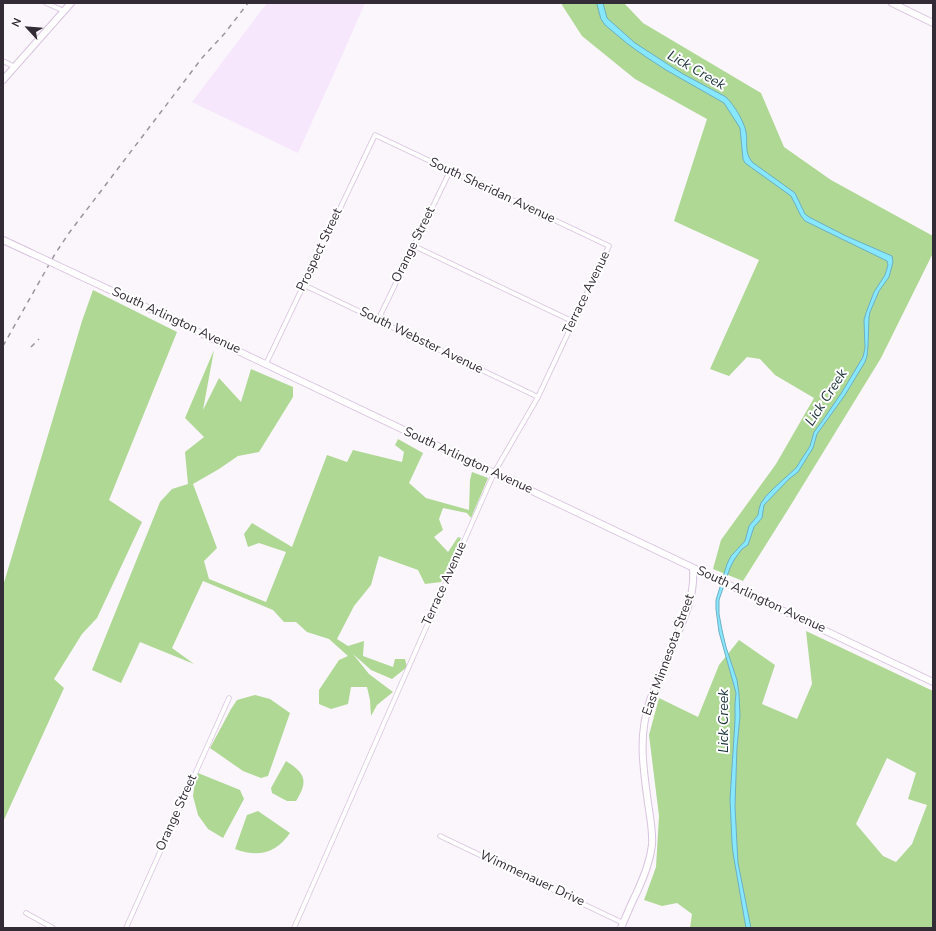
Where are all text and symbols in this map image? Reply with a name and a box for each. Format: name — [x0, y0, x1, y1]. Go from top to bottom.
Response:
north arrow — [8, 8, 48, 48]
text: N — [8, 16, 25, 30]
water label: Lick Creek — [664, 48, 728, 94]
street label: South Sheridan Avenue — [427, 155, 557, 227]
street label: Orange Street — [389, 205, 439, 285]
street label: Prospect Street — [294, 206, 346, 294]
street label: Terrace Avenue — [560, 249, 614, 337]
street label: South Arlington Avenue — [109, 284, 243, 358]
street label: South Webster Avenue — [357, 304, 485, 378]
water label: Lick Creek — [802, 367, 852, 429]
street label: South Arlington Avenue — [401, 424, 535, 498]
street label: Terrace Avenue — [420, 540, 470, 628]
street label: South Arlington Avenue — [694, 563, 828, 637]
street label: East Minnesota Street — [640, 592, 698, 718]
water label: Lick Creek — [717, 689, 733, 753]
street label: Orange Street — [153, 772, 201, 854]
street label: Wimmenauer Drive — [477, 848, 587, 910]

